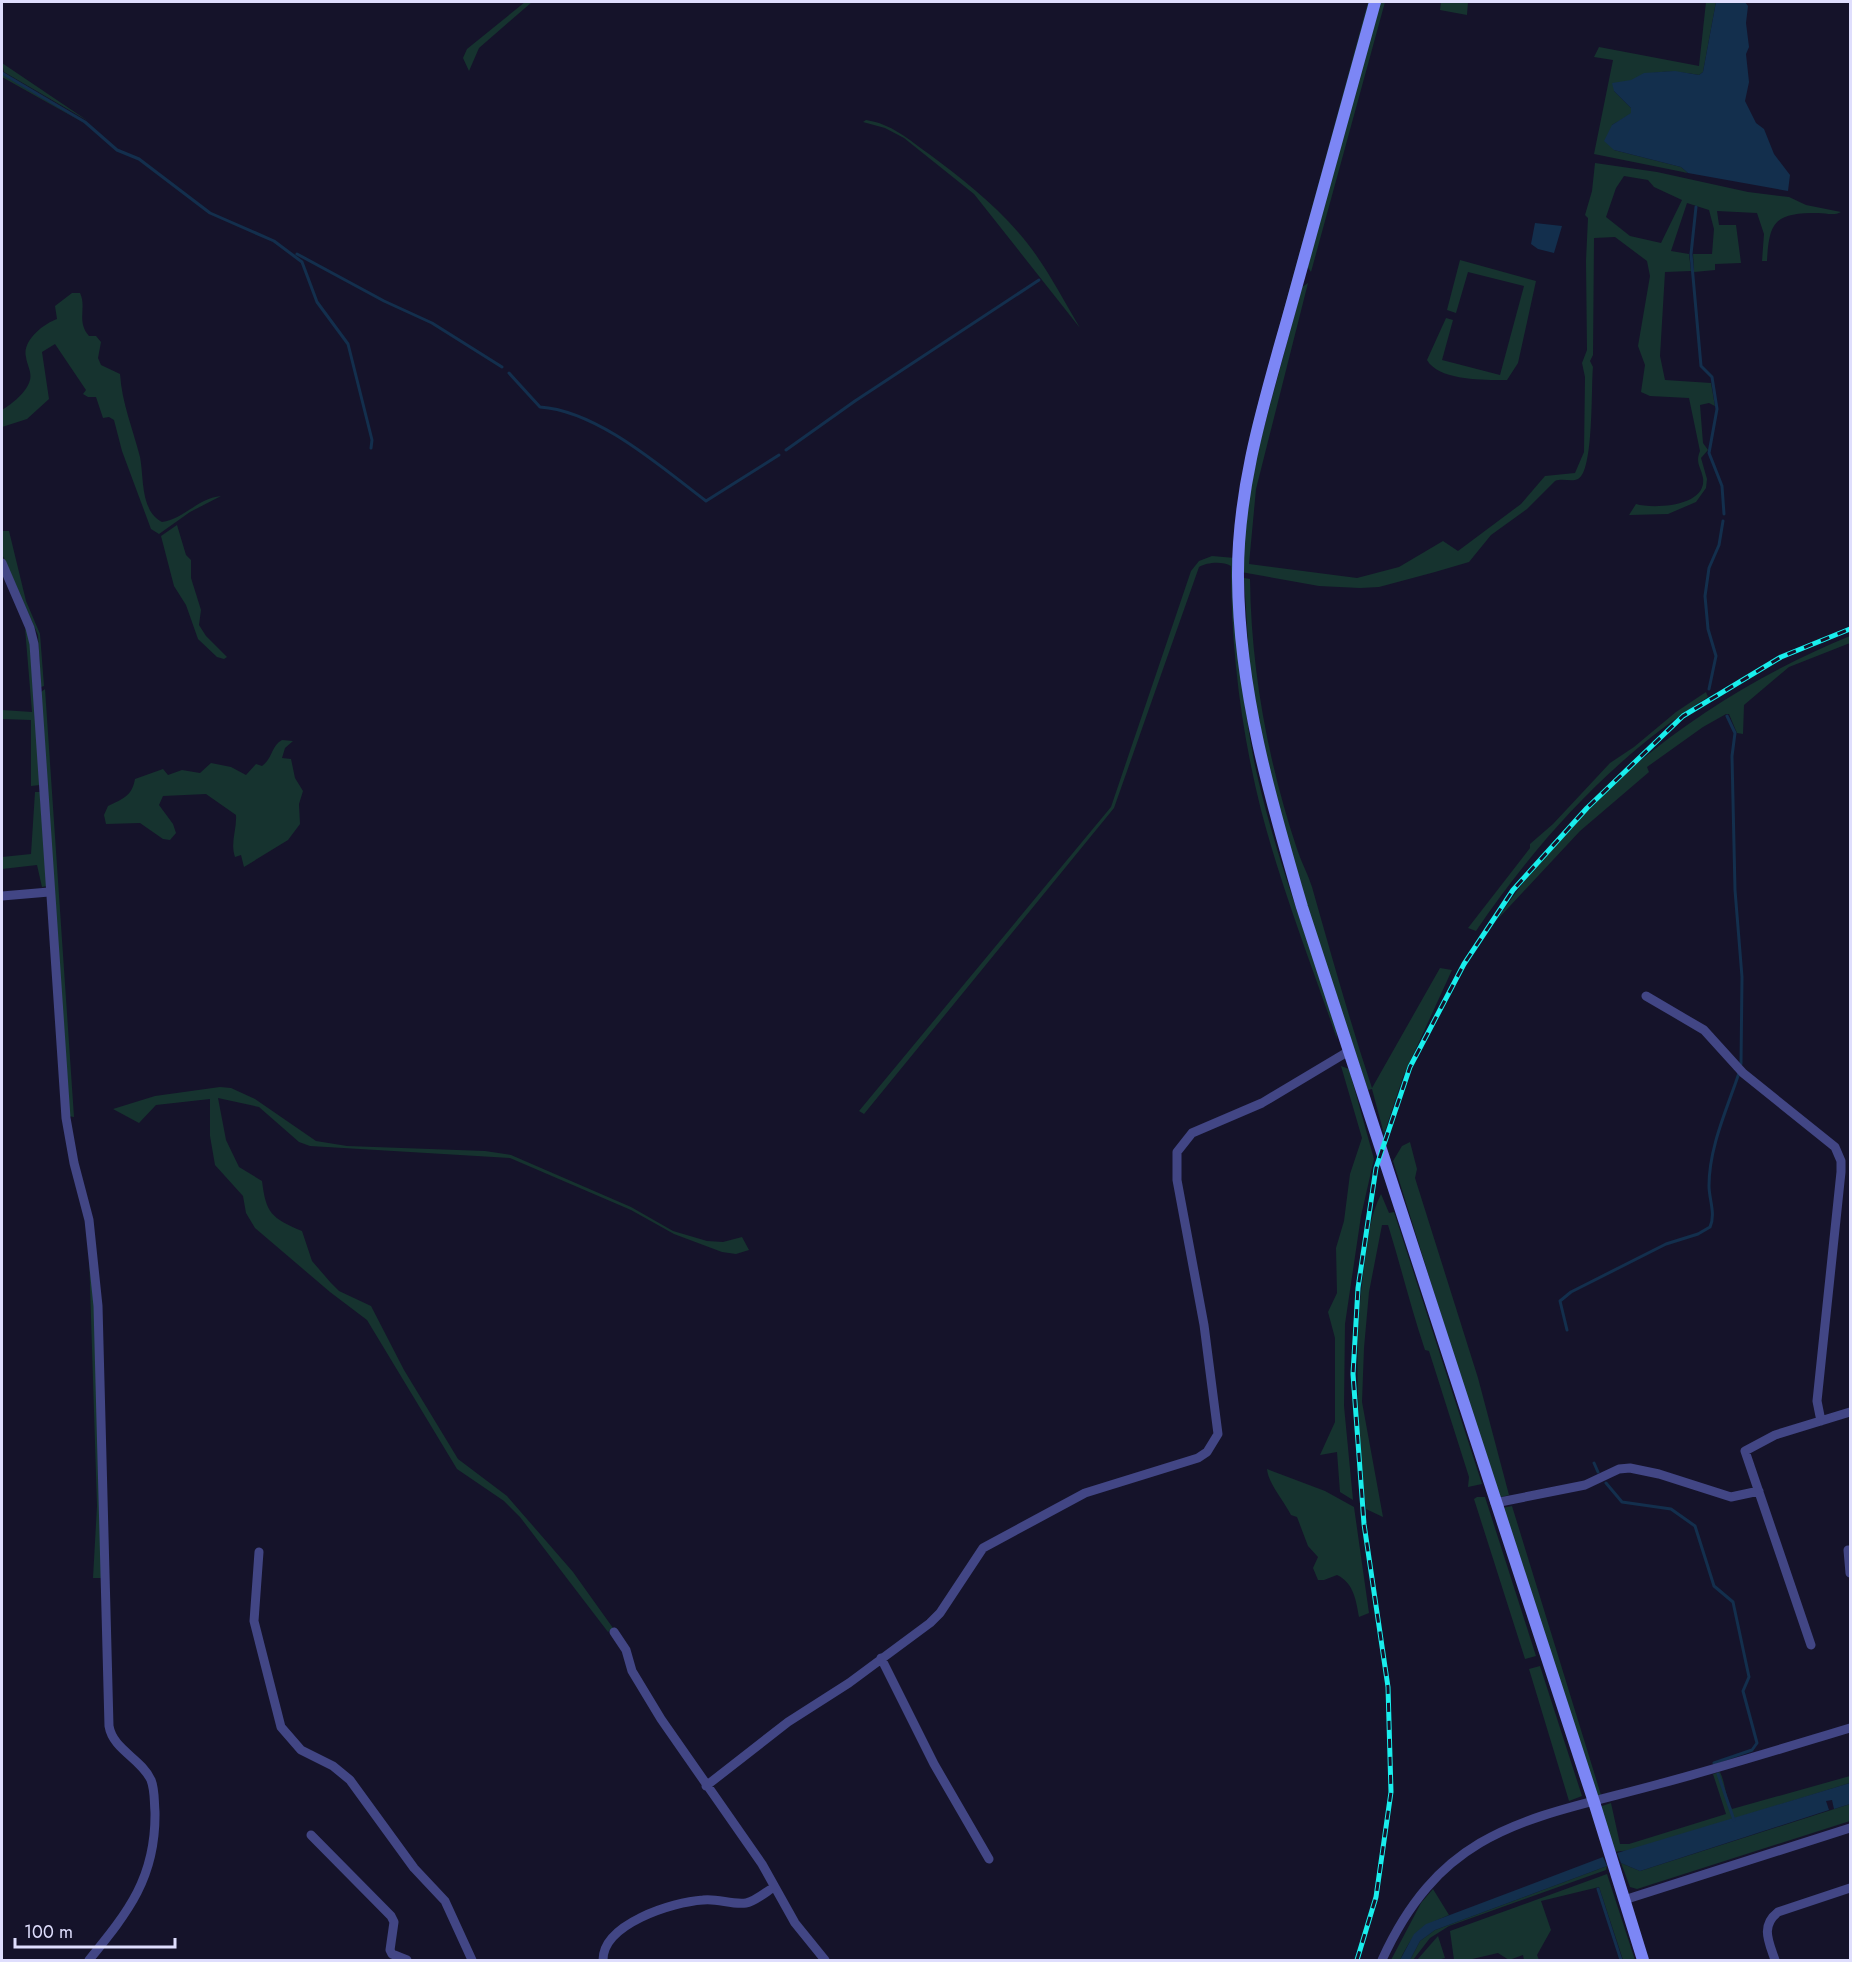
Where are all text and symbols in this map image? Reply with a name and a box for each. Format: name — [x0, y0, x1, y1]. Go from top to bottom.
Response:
scale bar — [15, 1911, 176, 1949]
text: 100 m — [24, 1919, 73, 1945]

